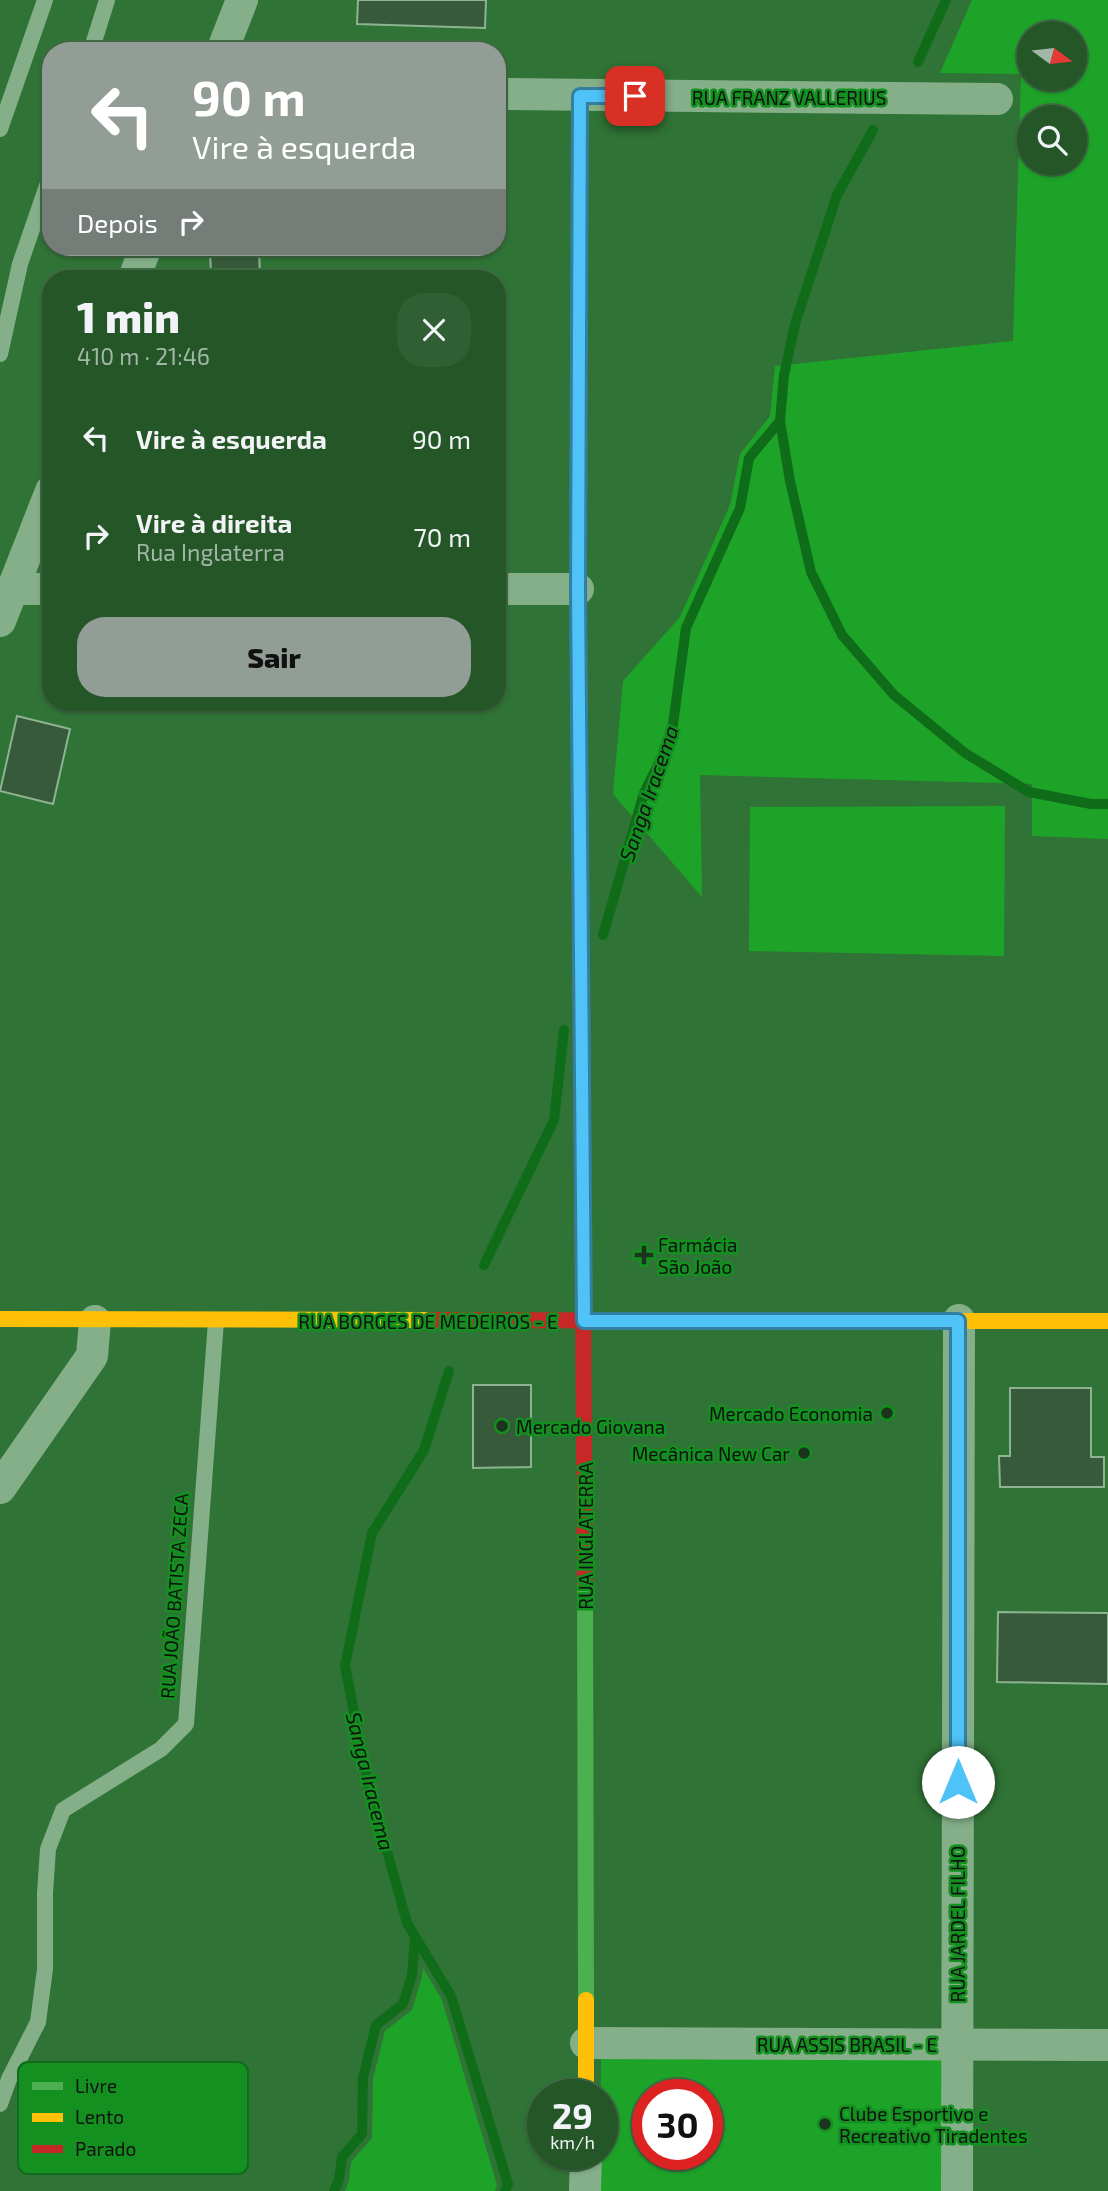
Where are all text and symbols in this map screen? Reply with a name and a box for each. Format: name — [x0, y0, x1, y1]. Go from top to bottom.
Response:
north arrow — [1017, 21, 1087, 91]
map controls — [1017, 21, 1087, 175]
pin — [605, 66, 665, 126]
text: 90 m — [192, 67, 306, 126]
icon: left — [77, 70, 168, 161]
icon: arrive — [616, 77, 654, 115]
street label: RUA FRANZ VALLERIUS — [692, 86, 886, 109]
button: search — [1017, 105, 1087, 175]
text: Vire à esquerda — [192, 127, 416, 165]
icon: right — [172, 203, 210, 241]
text: Depois — [77, 207, 158, 238]
text: 1 min — [77, 291, 180, 341]
button: close — [397, 293, 471, 367]
text: 410 m · 21:46 — [77, 342, 210, 370]
icon: left — [77, 419, 115, 457]
text: Vire à esquerda — [136, 423, 327, 454]
text: 90 m — [412, 423, 471, 454]
text: Vire à direita — [136, 507, 292, 538]
icon: right — [77, 517, 115, 555]
text: 70 m — [413, 521, 471, 552]
text: Rua Inglaterra — [136, 538, 285, 566]
button: Sair — [77, 617, 471, 697]
water label: Sanga Iracema — [613, 722, 683, 864]
place label: Farmácia São João — [658, 1233, 737, 1278]
marker: Farmácia São João — [636, 1247, 652, 1263]
street label: RUA BORGES DE MEDEIROS - E — [298, 1310, 558, 1333]
place label: Mercado Economia — [709, 1402, 873, 1425]
marker: Mercado Economia — [879, 1405, 895, 1421]
place label: Mercado Giovana — [516, 1415, 665, 1438]
marker: Mercado Giovana — [494, 1418, 510, 1434]
place label: Mecânica New Car — [632, 1442, 790, 1465]
marker: Mecânica New Car — [796, 1445, 812, 1461]
street label: RUA INGLATERRA — [574, 1462, 597, 1610]
street label: RUA JOÃO BATISTA ZECA — [155, 1492, 193, 1699]
water label: Sanga Iracema — [342, 1709, 400, 1853]
position arrow — [921, 1745, 995, 1819]
street label: RUA JARDEL FILHO — [946, 1846, 969, 2002]
street label: RUA ASSIS BRASIL - E — [757, 2033, 937, 2056]
legend — [18, 2062, 248, 2174]
text: Livre — [75, 2074, 117, 2097]
speed limit sign: 30 — [632, 2079, 723, 2170]
text: 29 — [552, 2094, 593, 2136]
place label: Clube Esportivo e Recreativo Tiradentes — [839, 2102, 1028, 2147]
text: Lento — [75, 2105, 124, 2128]
marker: Clube Esportivo e Recreativo Tiradentes — [817, 2116, 833, 2132]
text: km/h — [550, 2131, 595, 2153]
text: Parado — [75, 2137, 136, 2160]

